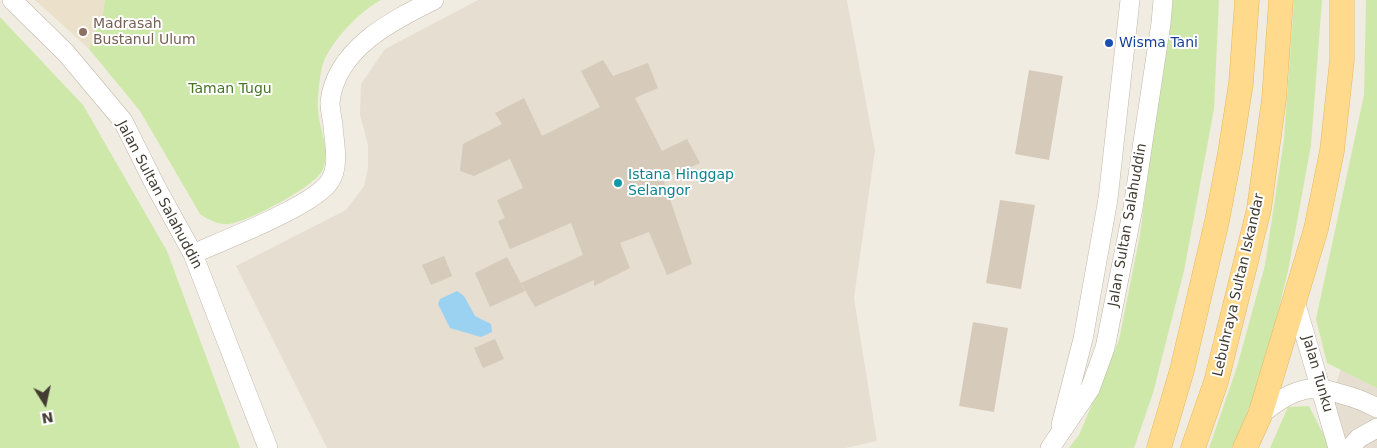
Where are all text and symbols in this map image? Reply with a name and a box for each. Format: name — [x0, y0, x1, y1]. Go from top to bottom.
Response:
place label: Madrasah Bustanul Ulum — [93, 16, 196, 48]
marker: Madrasah Bustanul Ulum — [77, 26, 89, 38]
place label: Wisma Tani — [1119, 35, 1198, 51]
marker: Wisma Tani — [1103, 37, 1115, 49]
park label: Taman Tugu — [188, 81, 272, 97]
street label: Jalan Sultan Salahuddin — [113, 118, 205, 272]
street label: Jalan Sultan Salahuddin — [1105, 142, 1151, 308]
place label: Istana Hinggap Selangor — [628, 167, 734, 200]
marker: Istana Hinggap Selangor — [612, 177, 624, 189]
street label: Lebuhraya Sultan Iskandar — [1210, 192, 1268, 378]
street label: Jalan Tunku — [1298, 334, 1336, 414]
north arrow — [20, 378, 70, 428]
text: N — [40, 409, 55, 427]

